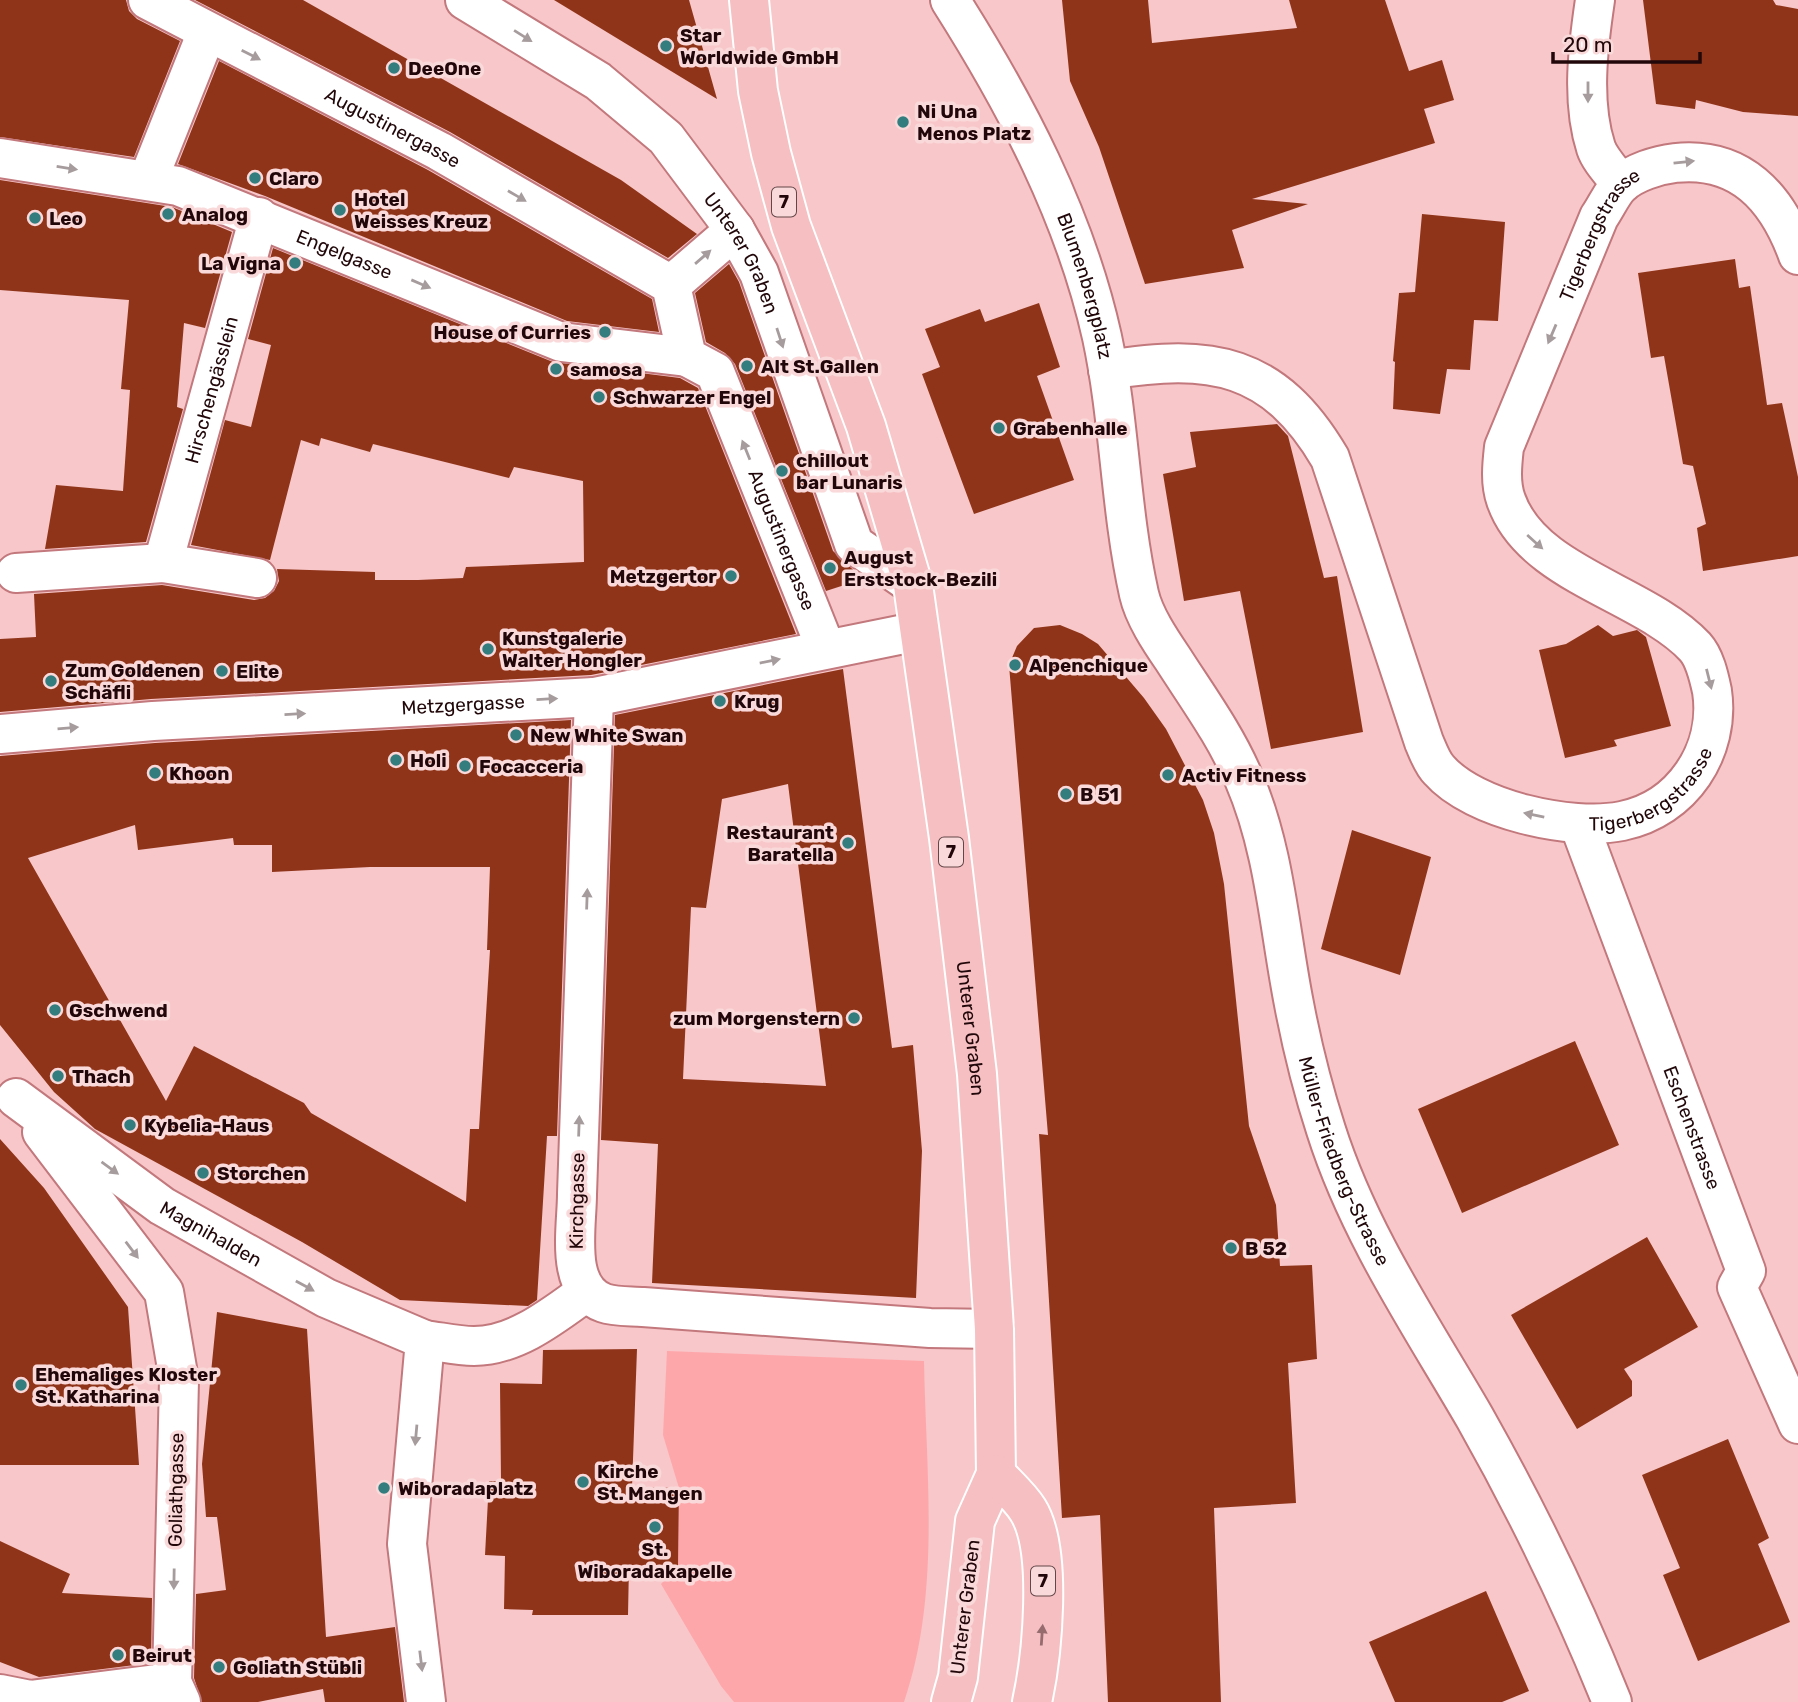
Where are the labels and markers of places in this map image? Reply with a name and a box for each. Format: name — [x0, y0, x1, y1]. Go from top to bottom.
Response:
place label: Star Worldwide GmbH — [680, 24, 839, 69]
marker: Star Worldwide GmbH — [658, 38, 674, 54]
place label: DeeOne — [408, 57, 481, 80]
marker: DeeOne — [386, 60, 402, 76]
place label: Ni Una Menos Platz — [917, 100, 1031, 145]
marker: Ni Una Menos Platz — [895, 114, 911, 130]
place label: Claro — [269, 167, 319, 190]
marker: Claro — [247, 170, 263, 186]
place label: Hotel Weisses Kreuz — [354, 188, 488, 233]
marker: Hotel Weisses Kreuz — [332, 202, 348, 218]
place label: Analog — [182, 203, 248, 226]
marker: Analog — [160, 206, 176, 222]
place label: Leo — [49, 207, 83, 230]
marker: Leo — [27, 210, 43, 226]
place label: La Vigna — [201, 252, 281, 275]
marker: La Vigna — [287, 255, 303, 271]
place label: House of Curries — [434, 321, 591, 344]
marker: House of Curries — [597, 324, 613, 340]
place label: Alt St.Gallen — [761, 355, 879, 378]
place label: samosa — [570, 358, 642, 381]
marker: Alt St.Gallen — [739, 358, 755, 374]
marker: samosa — [548, 361, 564, 377]
place label: Schwarzer Engel — [613, 386, 772, 409]
marker: Schwarzer Engel — [591, 389, 607, 405]
place label: Grabenhalle — [1013, 417, 1128, 440]
marker: Grabenhalle — [991, 420, 1007, 436]
place label: chillout bar Lunaris — [796, 449, 903, 494]
marker: chillout bar Lunaris — [774, 463, 790, 479]
place label: August Erststock-Bezili — [844, 546, 997, 591]
marker: August Erststock-Bezili — [822, 560, 838, 576]
place label: Metzgertor — [610, 565, 717, 588]
marker: Metzgertor — [723, 568, 739, 584]
place label: Kunstgalerie Walter Hongler — [502, 627, 642, 672]
marker: Kunstgalerie Walter Hongler — [480, 641, 496, 657]
place label: Alpenchique — [1029, 654, 1148, 677]
marker: Alpenchique — [1007, 657, 1023, 673]
place label: Zum Goldenen Schäfli — [65, 659, 201, 704]
place label: Elite — [236, 660, 279, 683]
marker: Elite — [214, 663, 230, 679]
marker: Zum Goldenen Schäfli — [43, 673, 59, 689]
place label: Krug — [734, 690, 779, 713]
marker: Krug — [712, 693, 728, 709]
place label: New White Swan — [530, 724, 683, 747]
marker: New White Swan — [508, 727, 524, 743]
place label: Holi — [410, 749, 447, 772]
marker: Holi — [388, 752, 404, 768]
place label: Focacceria — [479, 755, 584, 778]
marker: Focacceria — [457, 758, 473, 774]
place label: Khoon — [169, 762, 229, 785]
place label: Activ Fitness — [1182, 764, 1306, 787]
marker: Khoon — [147, 765, 163, 781]
marker: Activ Fitness — [1160, 767, 1176, 783]
place label: B 51 — [1080, 783, 1119, 806]
marker: B 51 — [1058, 786, 1074, 802]
place label: Restaurant Baratella — [726, 821, 834, 866]
marker: Restaurant Baratella — [840, 835, 856, 851]
place label: Gschwend — [69, 999, 168, 1022]
marker: Gschwend — [47, 1002, 63, 1018]
place label: zum Morgenstern — [673, 1007, 840, 1030]
marker: zum Morgenstern — [846, 1010, 862, 1026]
place label: Thach — [72, 1065, 131, 1088]
marker: Thach — [50, 1068, 66, 1084]
place label: Kybelia-Haus — [144, 1114, 269, 1137]
marker: Kybelia-Haus — [122, 1117, 138, 1133]
place label: Storchen — [217, 1162, 306, 1185]
marker: Storchen — [195, 1165, 211, 1181]
place label: B 52 — [1245, 1237, 1287, 1260]
marker: B 52 — [1223, 1240, 1239, 1256]
place label: Ehemaliges Kloster St. Katharina — [35, 1363, 217, 1408]
marker: Ehemaliges Kloster St. Katharina — [13, 1377, 29, 1393]
place label: Kirche St. Mangen — [597, 1460, 703, 1505]
marker: Kirche St. Mangen — [575, 1474, 591, 1490]
place label: Wiboradaplatz — [398, 1477, 534, 1500]
marker: Wiboradaplatz — [376, 1480, 392, 1496]
marker: St. Wiboradakapelle — [647, 1519, 663, 1535]
place label: St. Wiboradakapelle — [577, 1538, 733, 1583]
place label: Beirut — [132, 1644, 192, 1667]
marker: Beirut — [110, 1647, 126, 1663]
place label: Goliath Stübli — [233, 1656, 362, 1679]
marker: Goliath Stübli — [211, 1659, 227, 1675]

